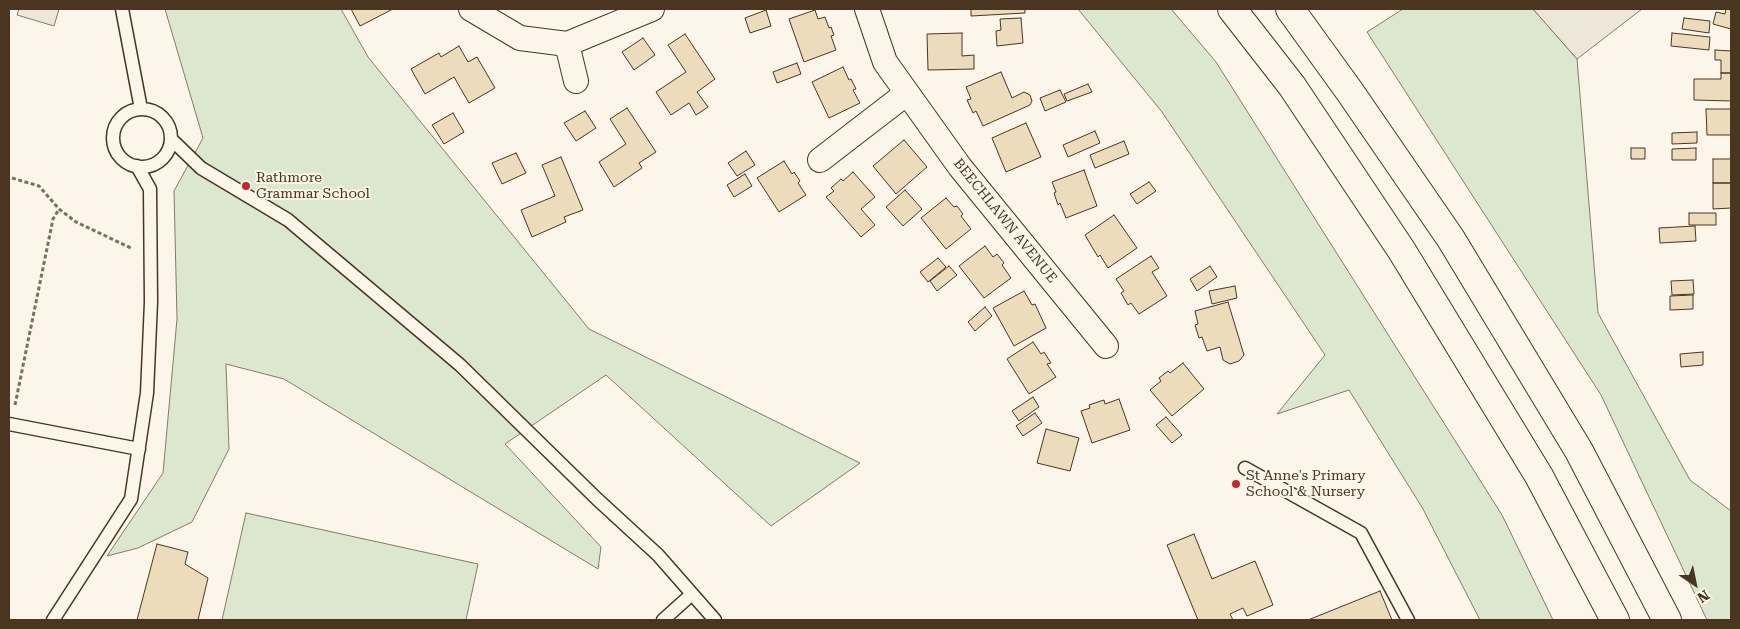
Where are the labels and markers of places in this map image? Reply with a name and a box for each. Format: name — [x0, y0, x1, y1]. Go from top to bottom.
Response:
place label: Rathmore Grammar School — [256, 170, 370, 202]
marker: Rathmore Grammar School — [240, 180, 252, 192]
place label: St Anne's Primary School & Nursery — [1246, 468, 1366, 501]
marker: St Anne's Primary School & Nursery — [1230, 478, 1242, 490]

